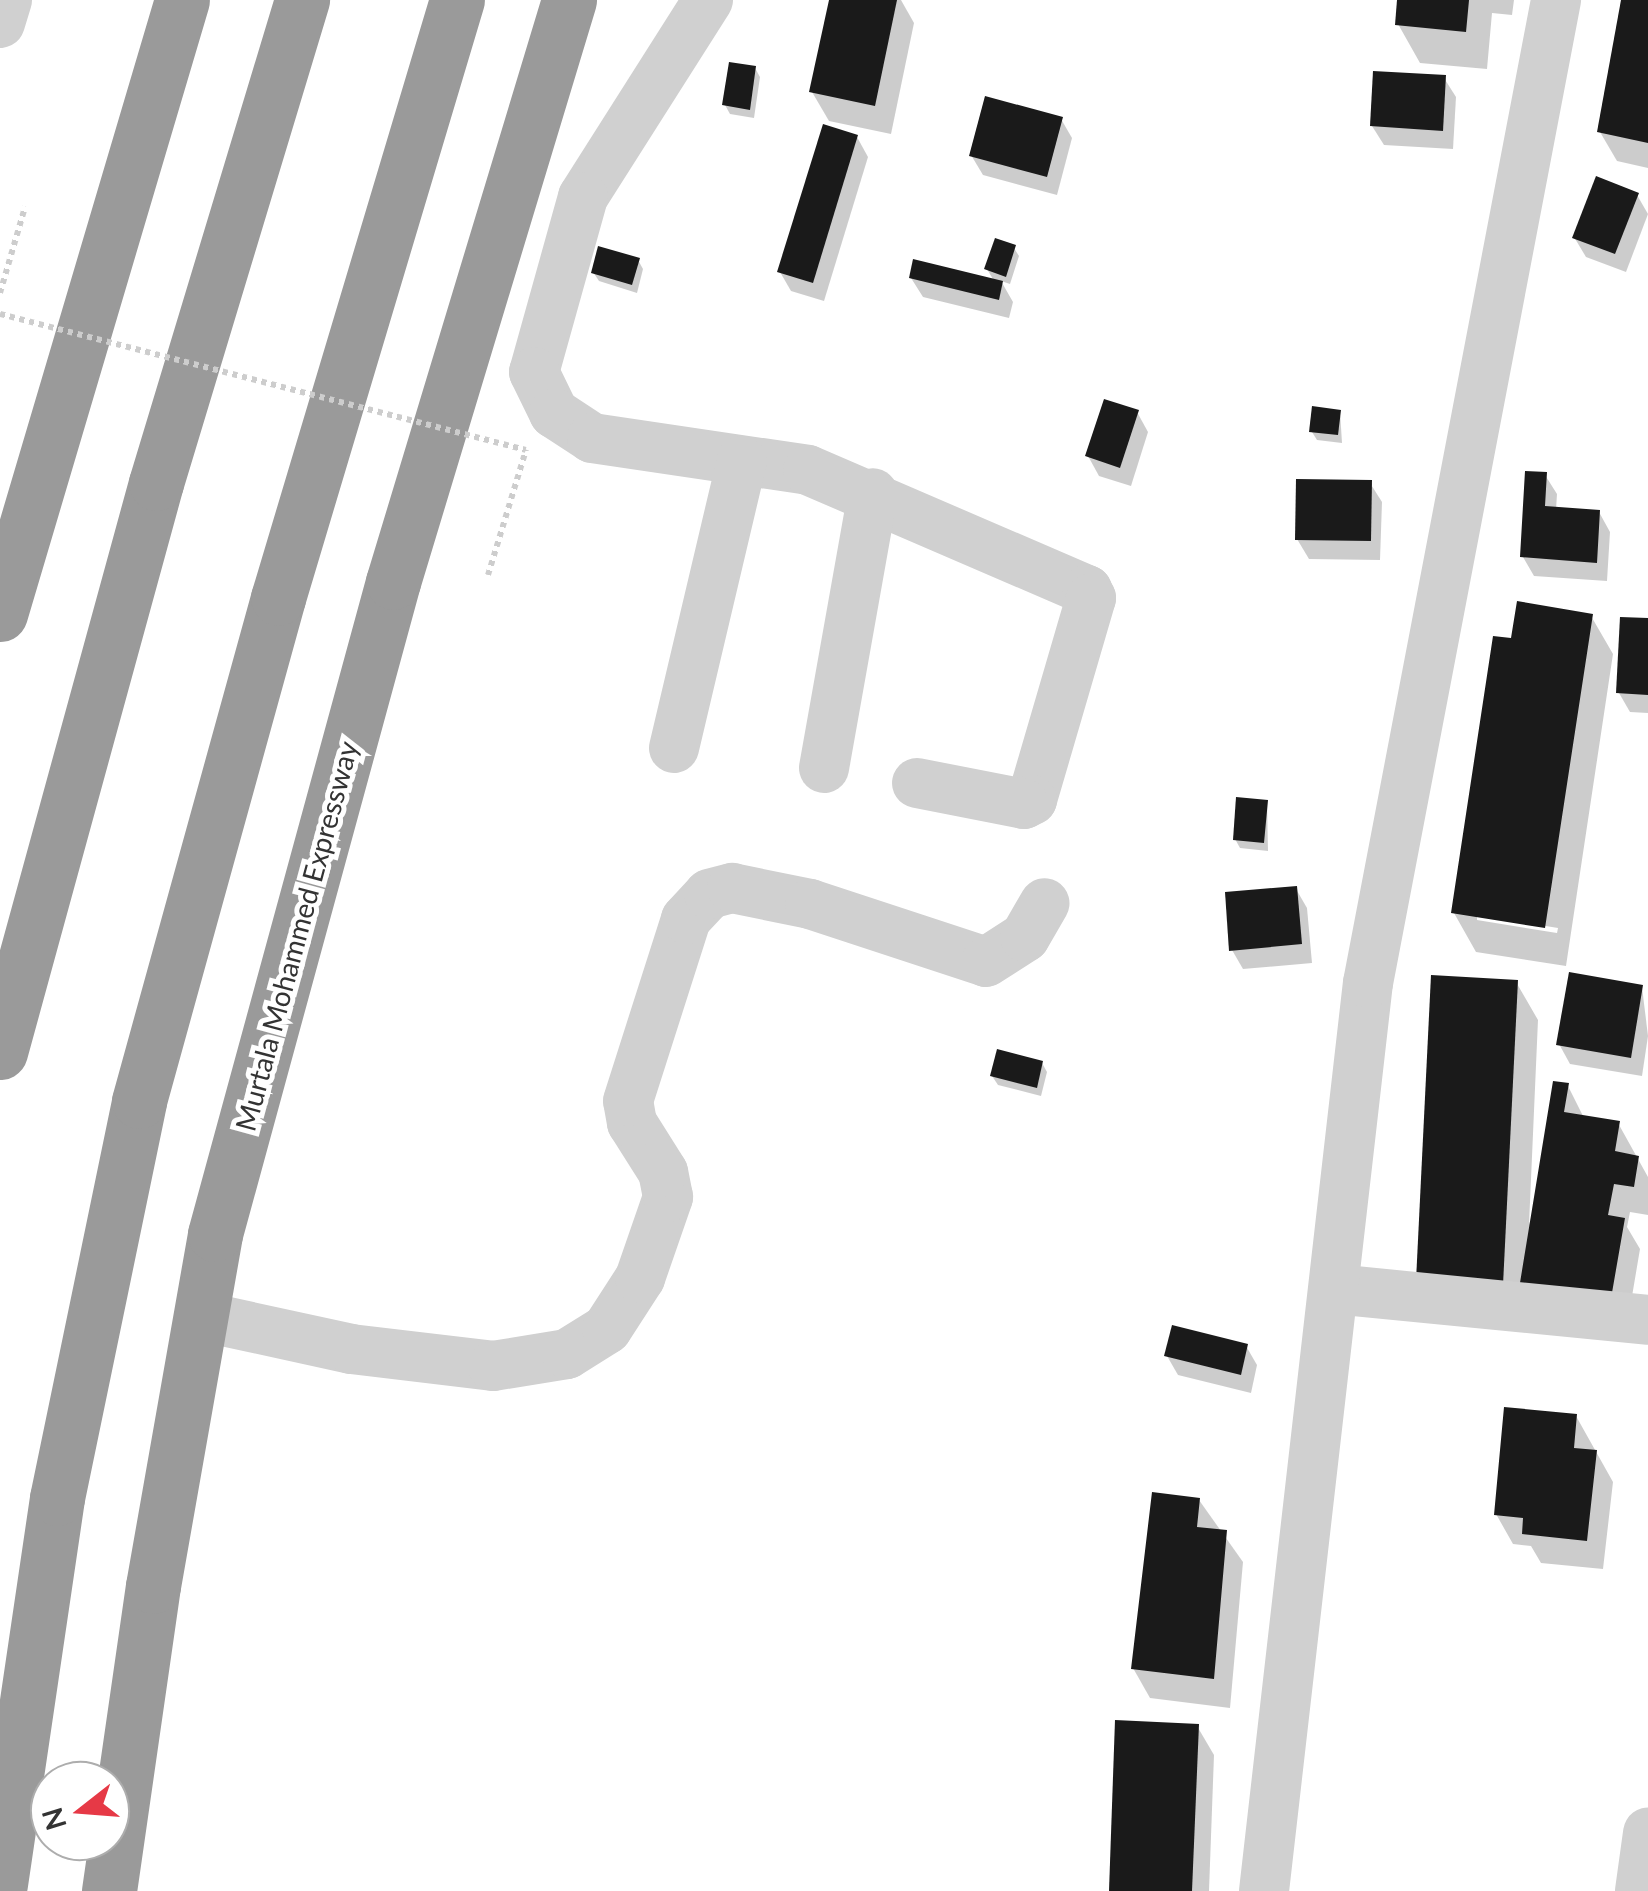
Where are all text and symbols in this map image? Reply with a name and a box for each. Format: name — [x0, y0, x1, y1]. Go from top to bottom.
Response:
street label: Murtala Mohammed Expressway — [228, 737, 364, 1135]
north arrow — [30, 1761, 130, 1861]
text: N — [34, 1804, 73, 1834]

